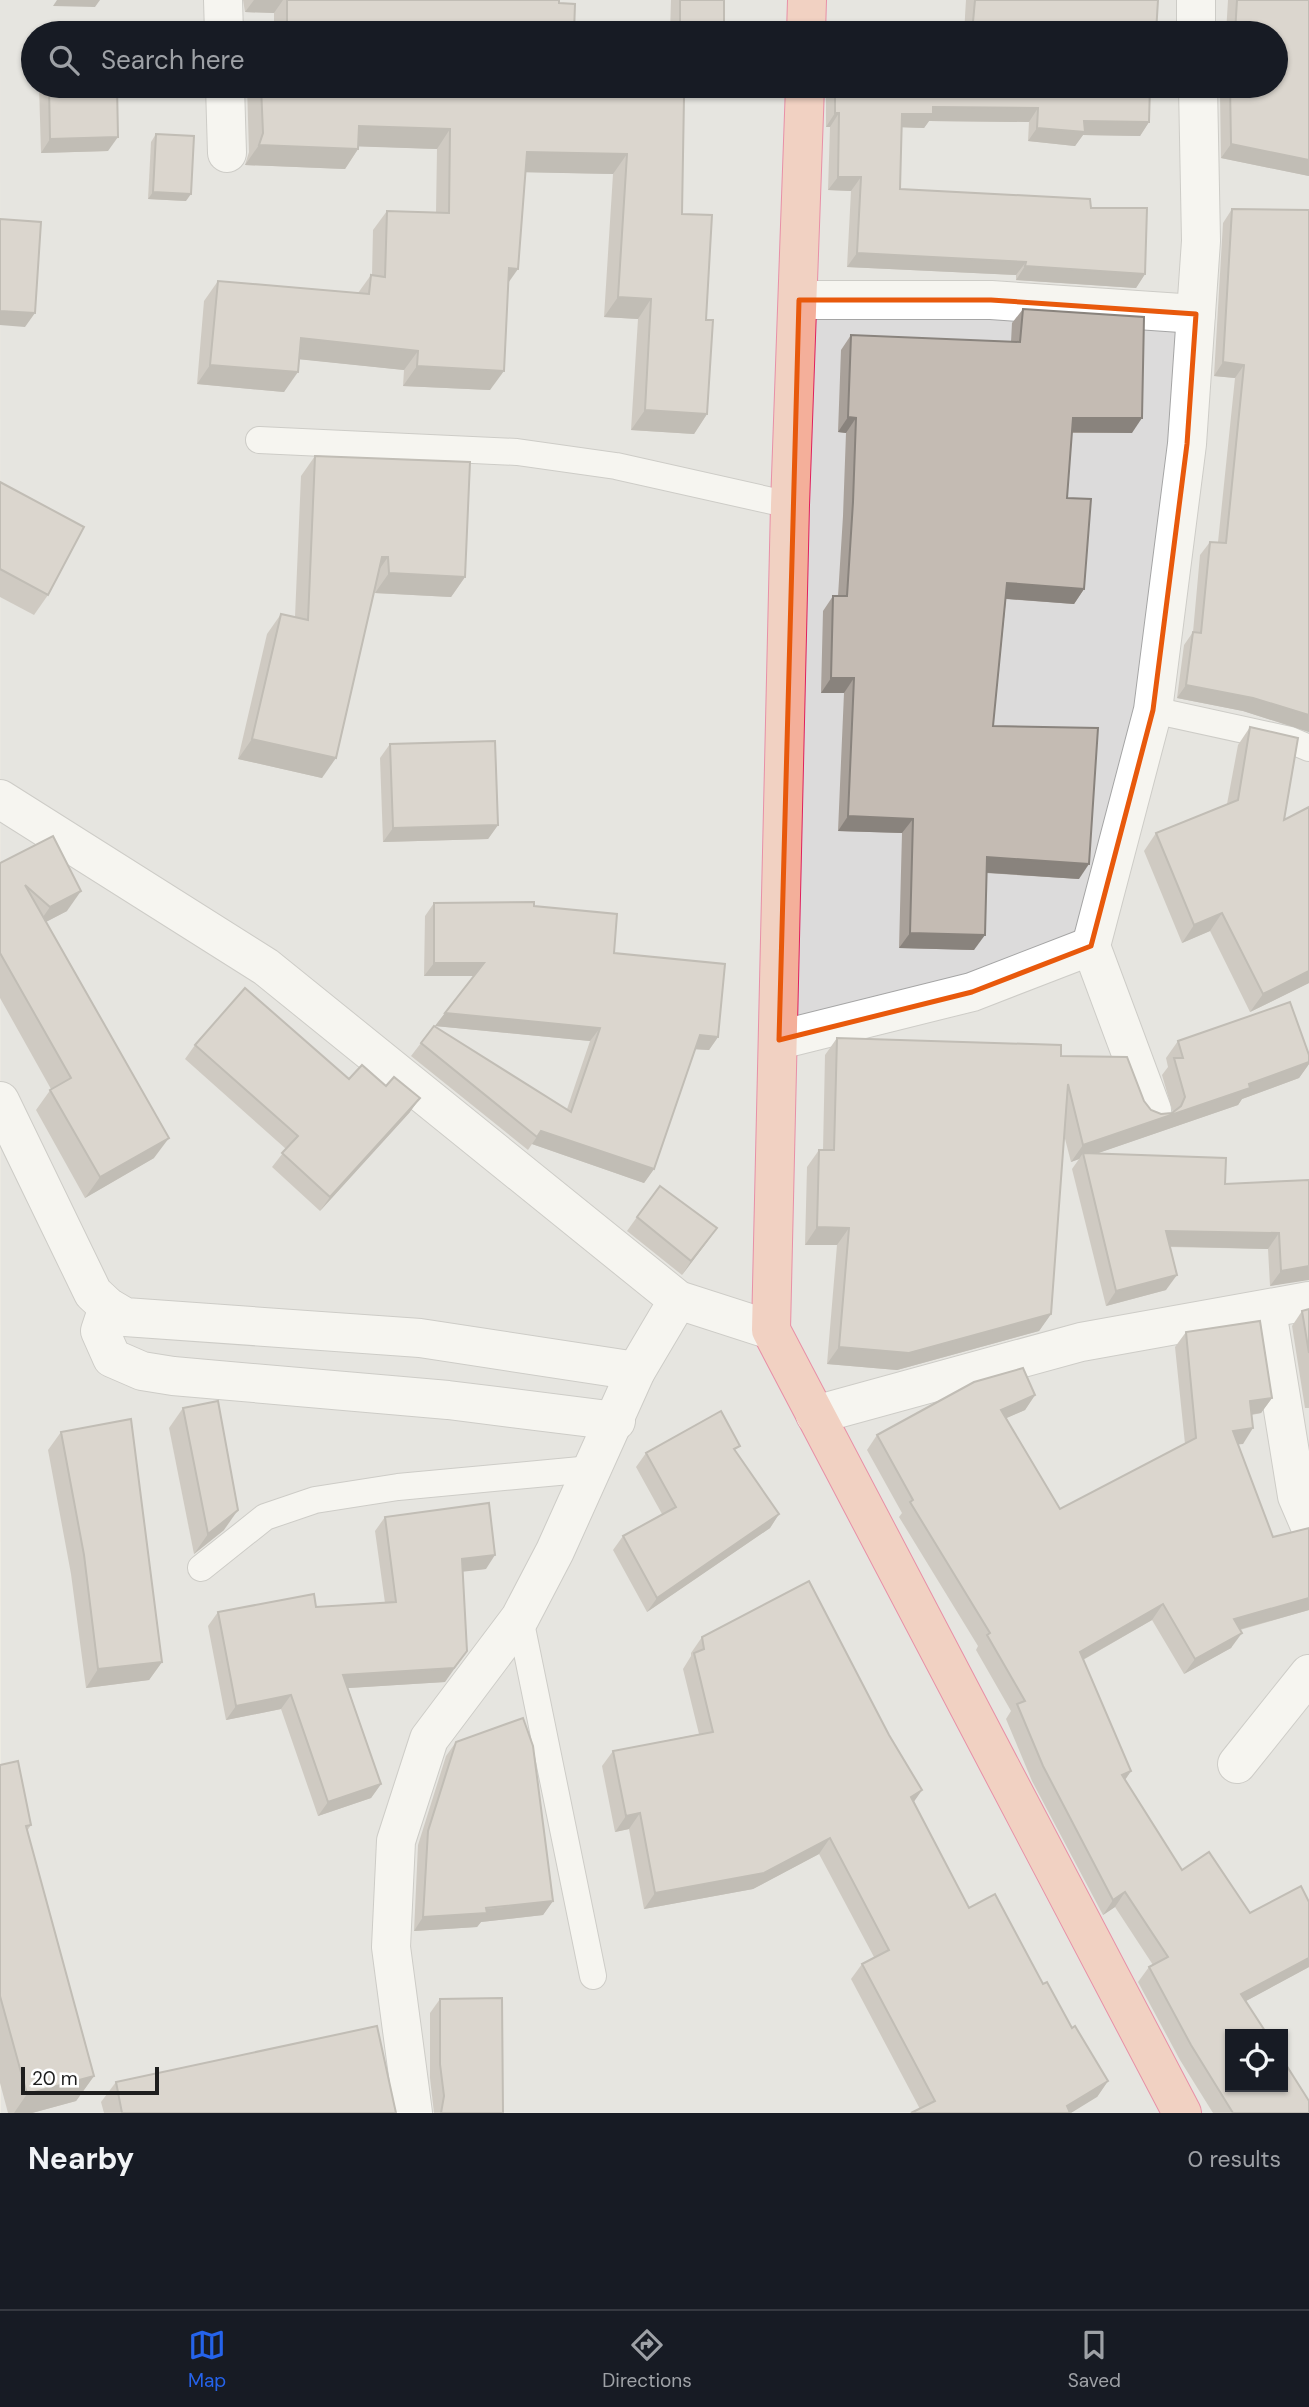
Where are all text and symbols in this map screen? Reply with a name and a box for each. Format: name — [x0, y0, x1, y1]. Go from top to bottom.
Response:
search box — [21, 21, 1288, 98]
icon: search — [45, 41, 83, 79]
text: Search here — [101, 43, 244, 77]
map controls — [1225, 2029, 1288, 2092]
button: locate — [1225, 2029, 1288, 2092]
scale bar — [21, 2064, 159, 2096]
text: 20 m — [32, 2066, 78, 2091]
text: Nearby — [28, 2139, 134, 2178]
text: 0 results — [1188, 2144, 1281, 2174]
tab: Map — [188, 2326, 226, 2393]
tab: Directions — [602, 2326, 692, 2393]
tab: Saved — [1068, 2326, 1121, 2393]

